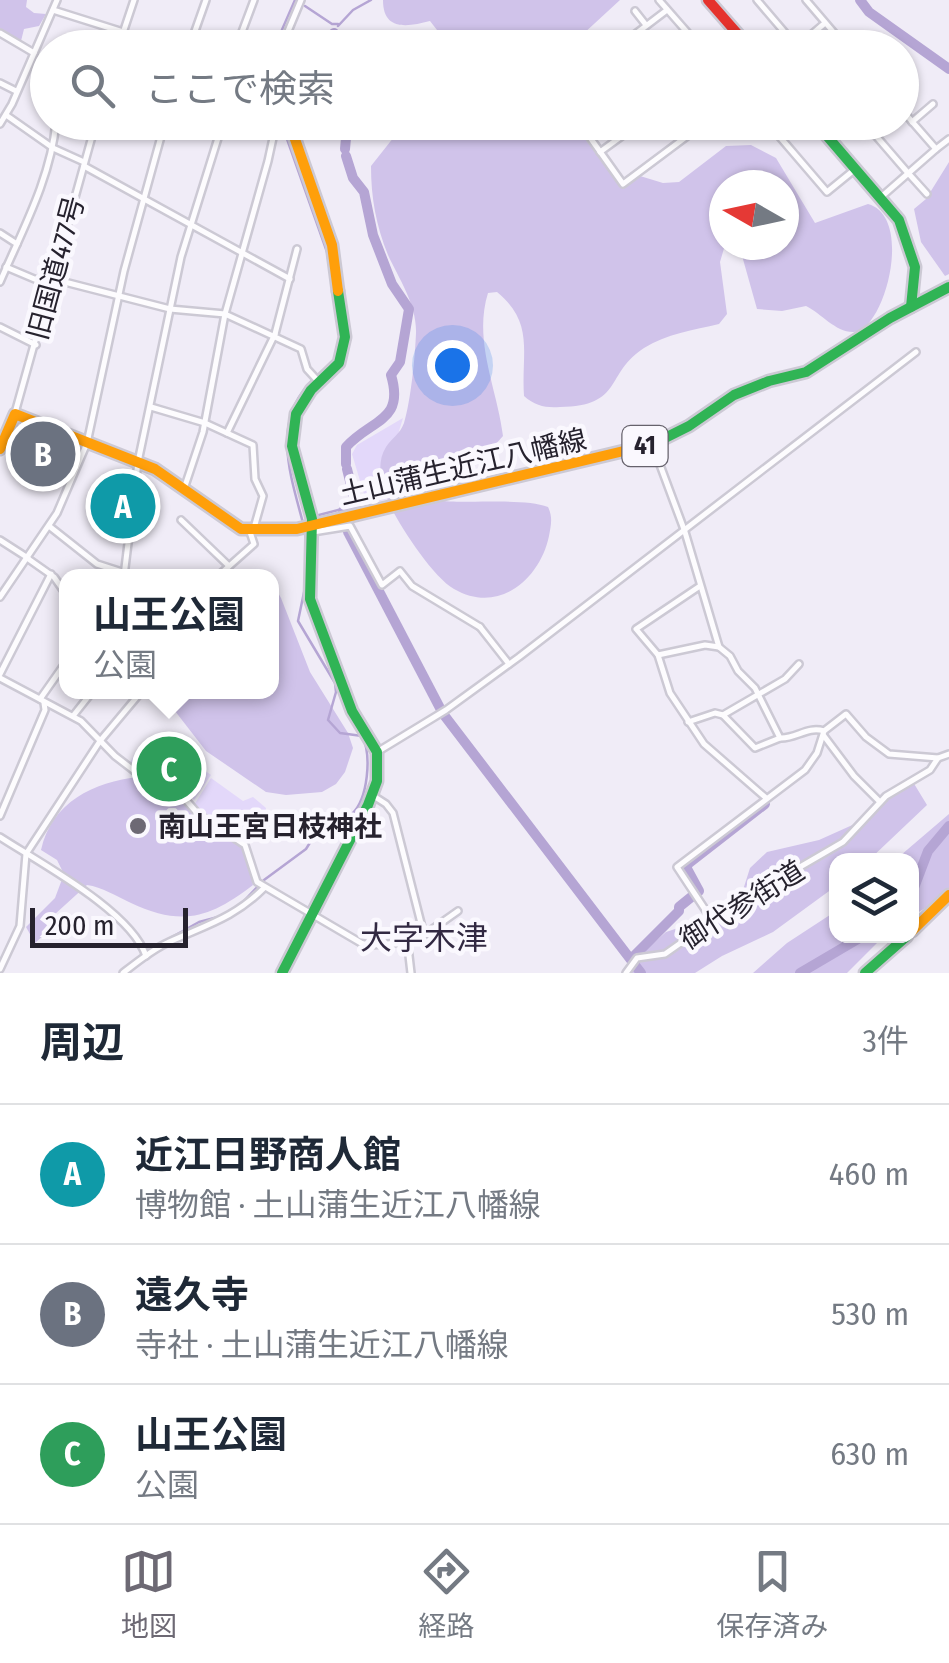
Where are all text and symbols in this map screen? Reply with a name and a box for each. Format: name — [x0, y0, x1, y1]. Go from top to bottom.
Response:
search box — [30, 30, 919, 140]
icon: search — [65, 58, 120, 113]
text: ここで検索 — [145, 66, 335, 112]
north arrow — [709, 170, 799, 260]
street label: 旧国道477号 — [21, 192, 91, 344]
your location — [427, 340, 478, 391]
pin: B — [10, 416, 76, 492]
street label: 土山蒲生近江八幡線 — [337, 423, 589, 511]
road number: 41 — [622, 426, 668, 466]
pin: A — [90, 468, 156, 544]
popup — [59, 569, 279, 699]
text: 山王公園 — [93, 592, 245, 638]
text: 公園 — [93, 646, 157, 684]
pin: C — [136, 732, 202, 806]
place label: 南山王宮日枝神社 — [158, 810, 382, 843]
marker: 南山王宮日枝神社 — [127, 815, 149, 837]
map controls — [829, 853, 919, 943]
button: layers — [829, 853, 919, 943]
street label: 御代参街道 — [674, 854, 810, 956]
scale bar — [30, 903, 188, 948]
text: 200 m — [45, 909, 115, 942]
district label: 大字木津 — [360, 919, 488, 957]
text: 周辺 — [40, 1018, 124, 1068]
text: 3件 — [863, 1022, 909, 1060]
text: 近江日野商人館 — [135, 1132, 401, 1178]
text: A — [64, 1155, 81, 1193]
text: 460 m — [829, 1155, 909, 1193]
text: 博物館 · 土山蒲生近江八幡線 — [135, 1186, 541, 1224]
text: 遠久寺 — [135, 1272, 249, 1318]
text: B — [64, 1295, 81, 1333]
text: 530 m — [831, 1295, 909, 1333]
text: 寺社 · 土山蒲生近江八幡線 — [135, 1326, 509, 1364]
text: 山王公園 — [135, 1412, 287, 1458]
text: C — [64, 1435, 81, 1473]
text: 630 m — [830, 1435, 909, 1473]
text: 公園 — [135, 1466, 199, 1504]
tab: 地図 — [121, 1544, 177, 1644]
tab: 経路 — [418, 1544, 474, 1644]
tab: 保存済み — [716, 1544, 828, 1644]

